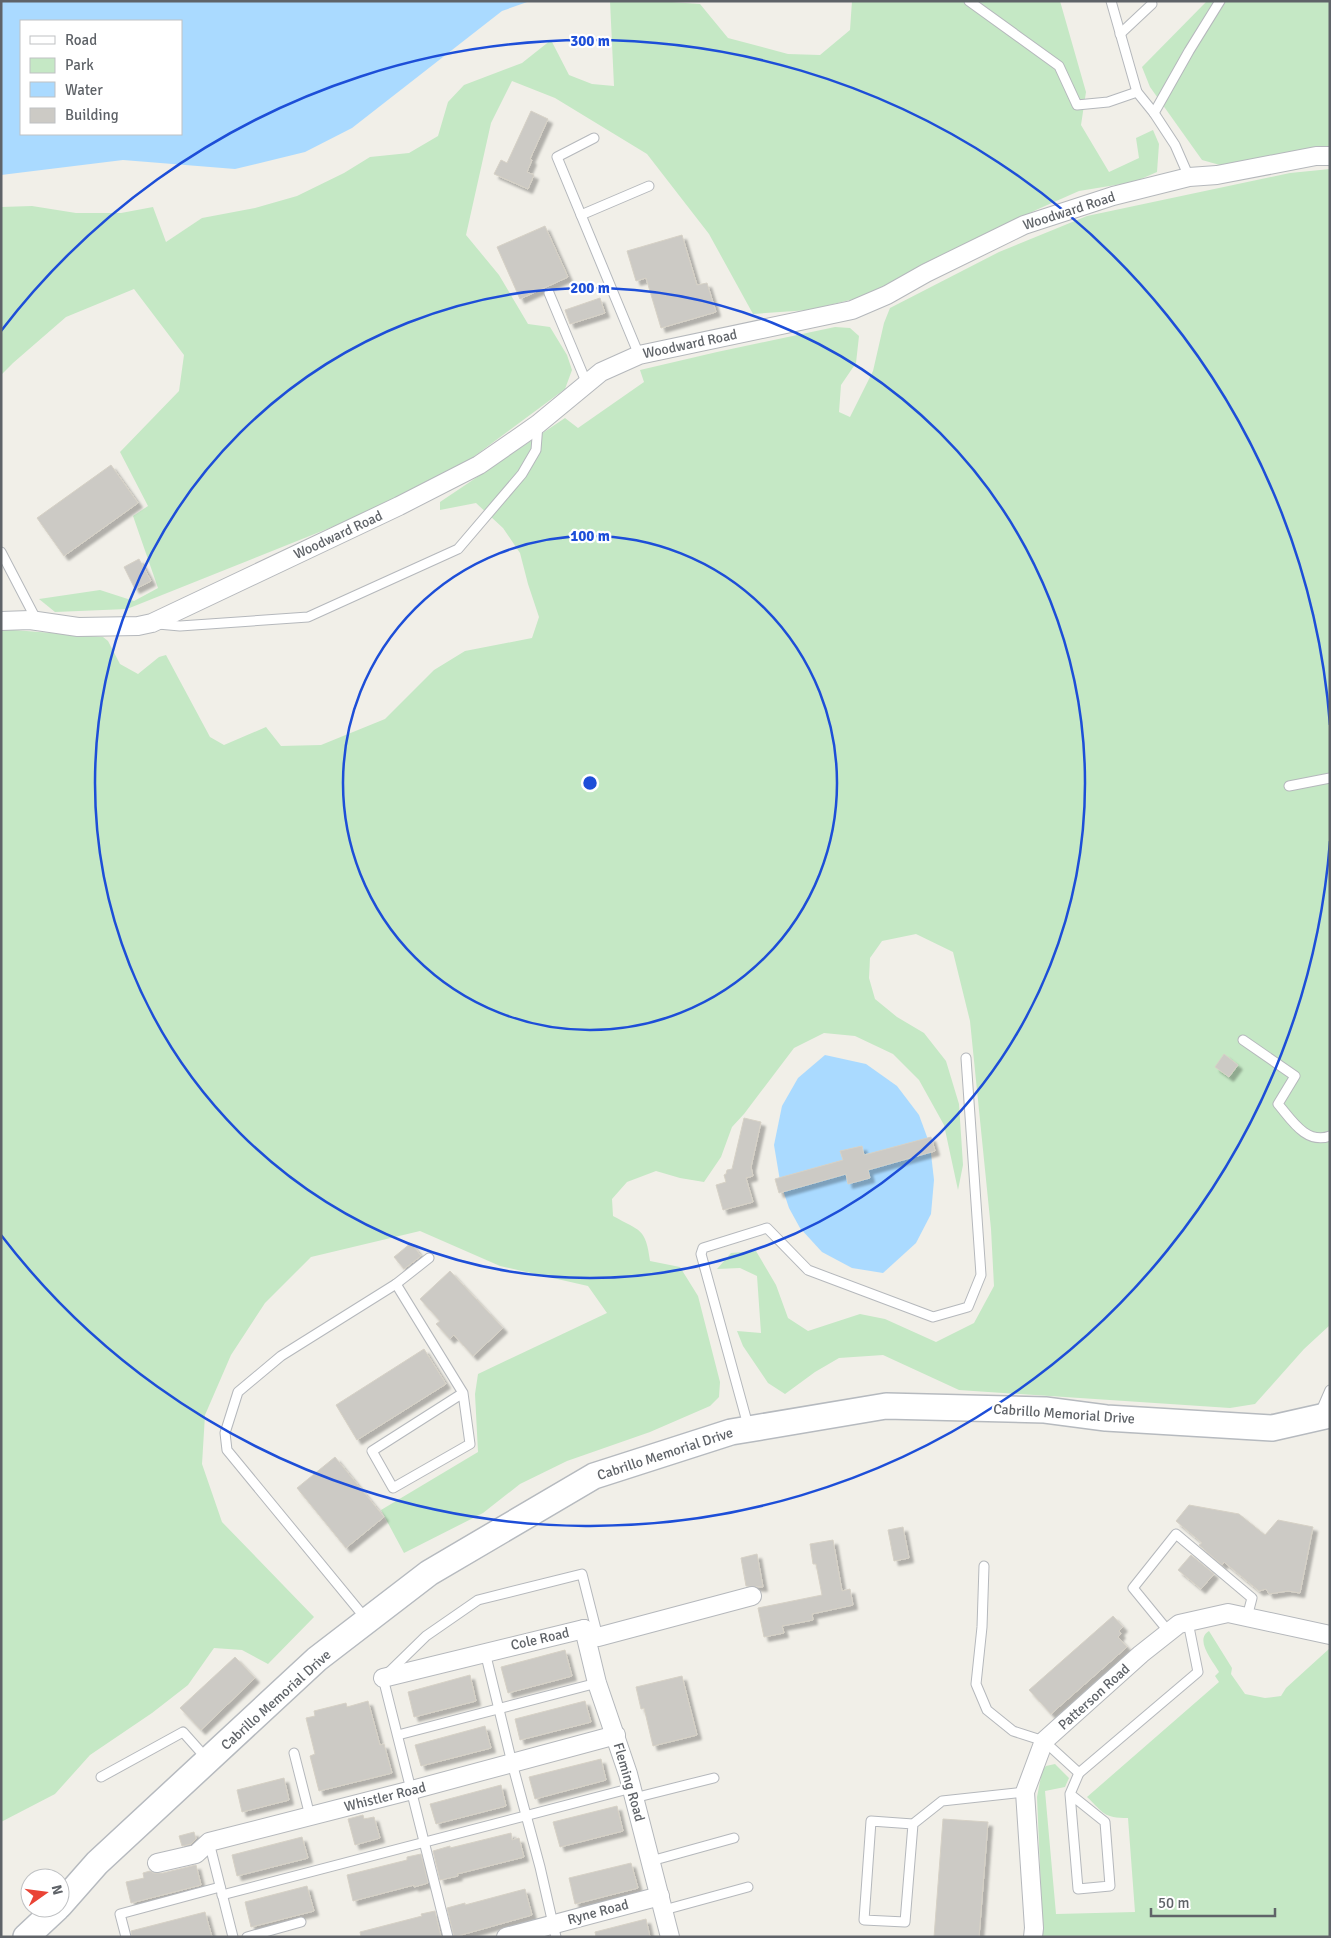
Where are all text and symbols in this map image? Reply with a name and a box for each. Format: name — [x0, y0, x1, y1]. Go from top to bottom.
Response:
legend — [20, 20, 182, 135]
text: Road — [65, 31, 97, 49]
text: 300 m — [570, 32, 610, 50]
text: Park — [65, 56, 94, 74]
text: Water — [65, 81, 103, 99]
text: Building — [65, 106, 119, 124]
street label: Woodward Road — [1021, 188, 1117, 234]
text: 200 m — [570, 279, 610, 297]
street label: Woodward Road — [641, 326, 739, 362]
street label: Woodward Road — [291, 507, 385, 563]
text: 100 m — [570, 527, 610, 545]
centre of rings — [581, 774, 599, 792]
street label: Cabrillo Memorial Drive — [993, 1401, 1135, 1427]
street label: Cabrillo Memorial Drive — [595, 1424, 735, 1484]
street label: Cole Road — [509, 1624, 571, 1654]
street label: Cabrillo Memorial Drive — [218, 1646, 334, 1754]
street label: Patterson Road — [1055, 1660, 1133, 1734]
street label: Fleming Road — [610, 1741, 648, 1823]
street label: Whistler Road — [342, 1779, 428, 1815]
north arrow — [20, 1868, 70, 1918]
text: N — [48, 1883, 67, 1897]
scale bar — [1151, 1886, 1275, 1918]
text: 50 m — [1158, 1894, 1189, 1912]
street label: Ryne Road — [566, 1896, 630, 1928]

